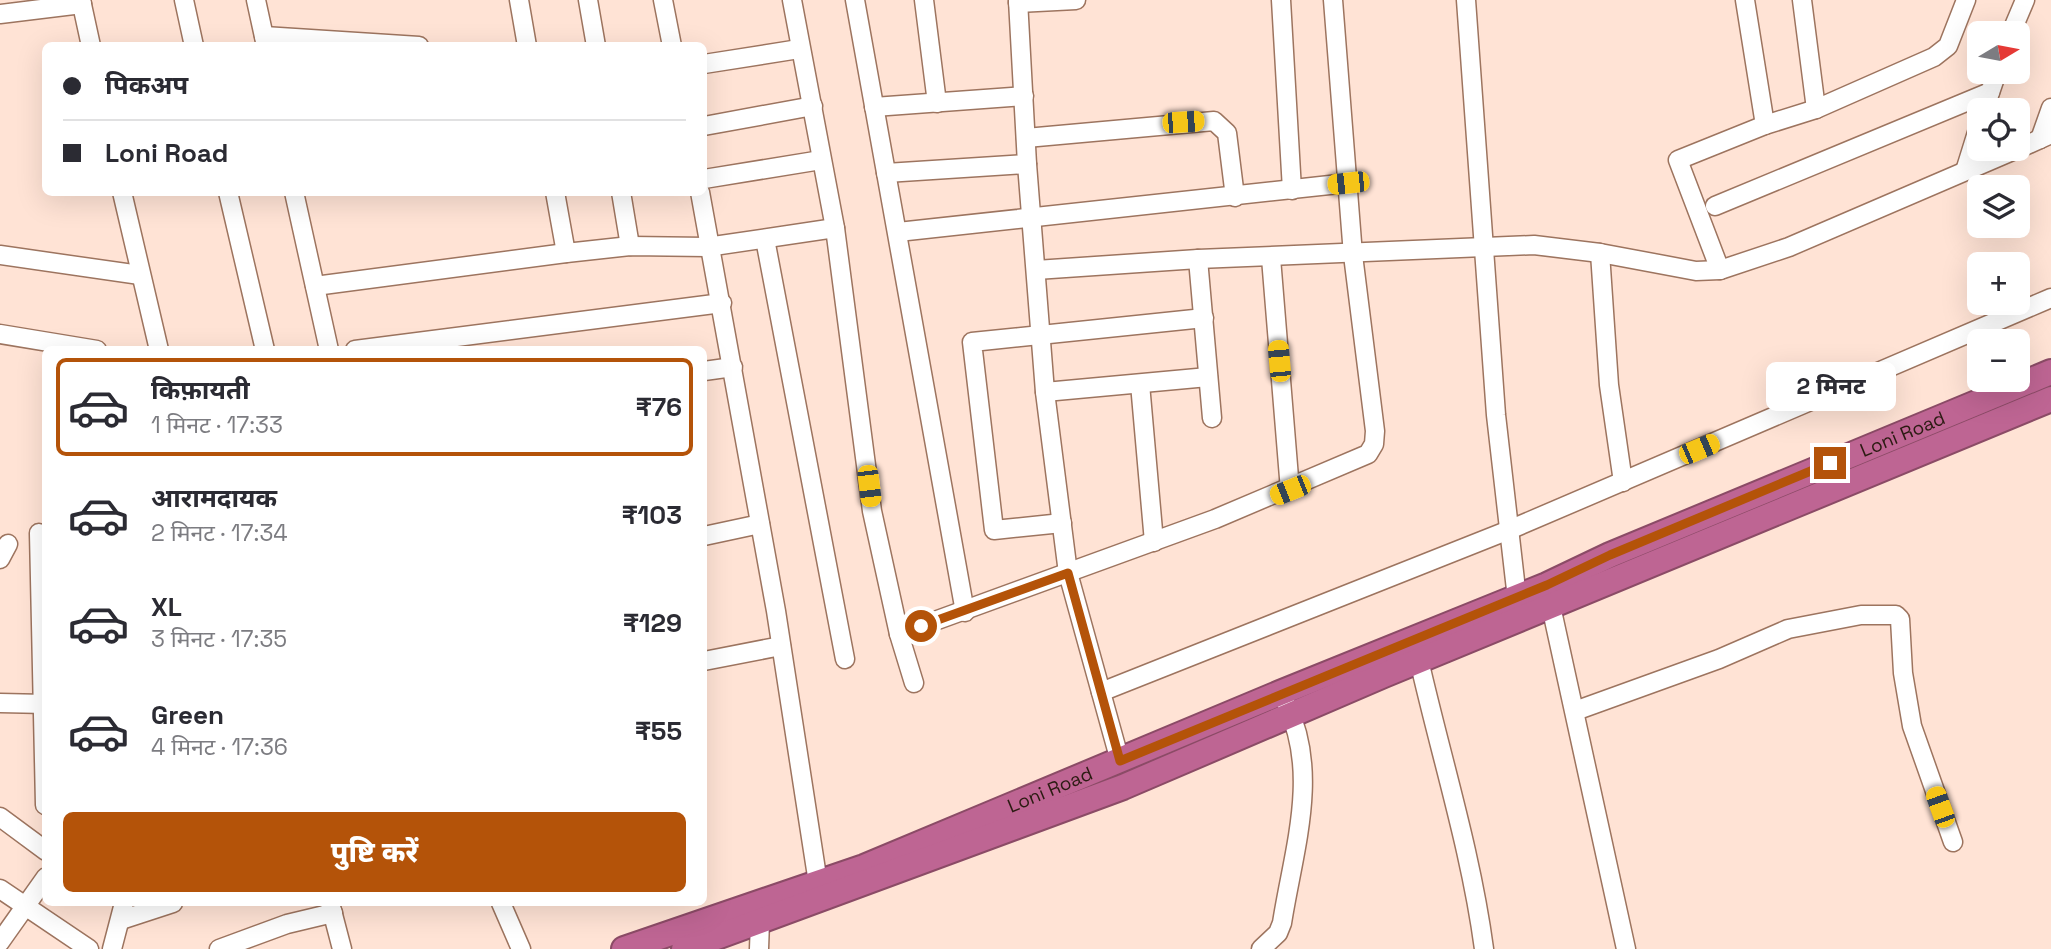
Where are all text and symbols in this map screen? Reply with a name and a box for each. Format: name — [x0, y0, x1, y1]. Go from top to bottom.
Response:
north arrow — [1967, 21, 2030, 84]
map controls — [1967, 21, 2030, 392]
text: पिकअप — [105, 68, 188, 102]
button: locate — [1967, 98, 2030, 161]
car — [1162, 110, 1205, 134]
text: Loni Road — [105, 136, 228, 170]
car — [1327, 170, 1370, 196]
button: layers — [1967, 175, 2030, 238]
button: + — [1967, 252, 2030, 315]
button: − — [1967, 329, 2030, 392]
car — [1267, 339, 1292, 383]
callout: 2 मिनट — [1765, 362, 1895, 410]
text: 2 मिनट — [1796, 371, 1866, 401]
text: किफ़ायती — [151, 373, 250, 407]
icon: car — [67, 376, 130, 439]
text: ₹76 — [635, 390, 682, 424]
street label: Loni Road — [1856, 405, 1949, 462]
text: 1 मिनट · 17:33 — [151, 410, 283, 440]
car — [1676, 431, 1723, 467]
route end — [1814, 447, 1846, 479]
car — [857, 464, 882, 508]
car — [1267, 472, 1314, 508]
text: आरामदायक — [151, 481, 277, 515]
icon: car — [67, 484, 130, 547]
text: ₹103 — [621, 498, 682, 532]
text: 2 मिनट · 17:34 — [151, 518, 288, 548]
text: XL — [151, 590, 182, 624]
icon: car — [67, 592, 130, 655]
text: ₹129 — [623, 606, 682, 640]
route start — [905, 610, 937, 642]
text: 3 मिनट · 17:35 — [151, 624, 287, 654]
text: Green — [151, 698, 224, 732]
icon: car — [67, 700, 130, 763]
text: ₹55 — [635, 714, 682, 748]
text: 4 मिनट · 17:36 — [151, 732, 288, 762]
street label: Loni Road — [1003, 760, 1096, 818]
car — [1923, 784, 1958, 830]
button: पुष्टि करें — [63, 812, 686, 892]

